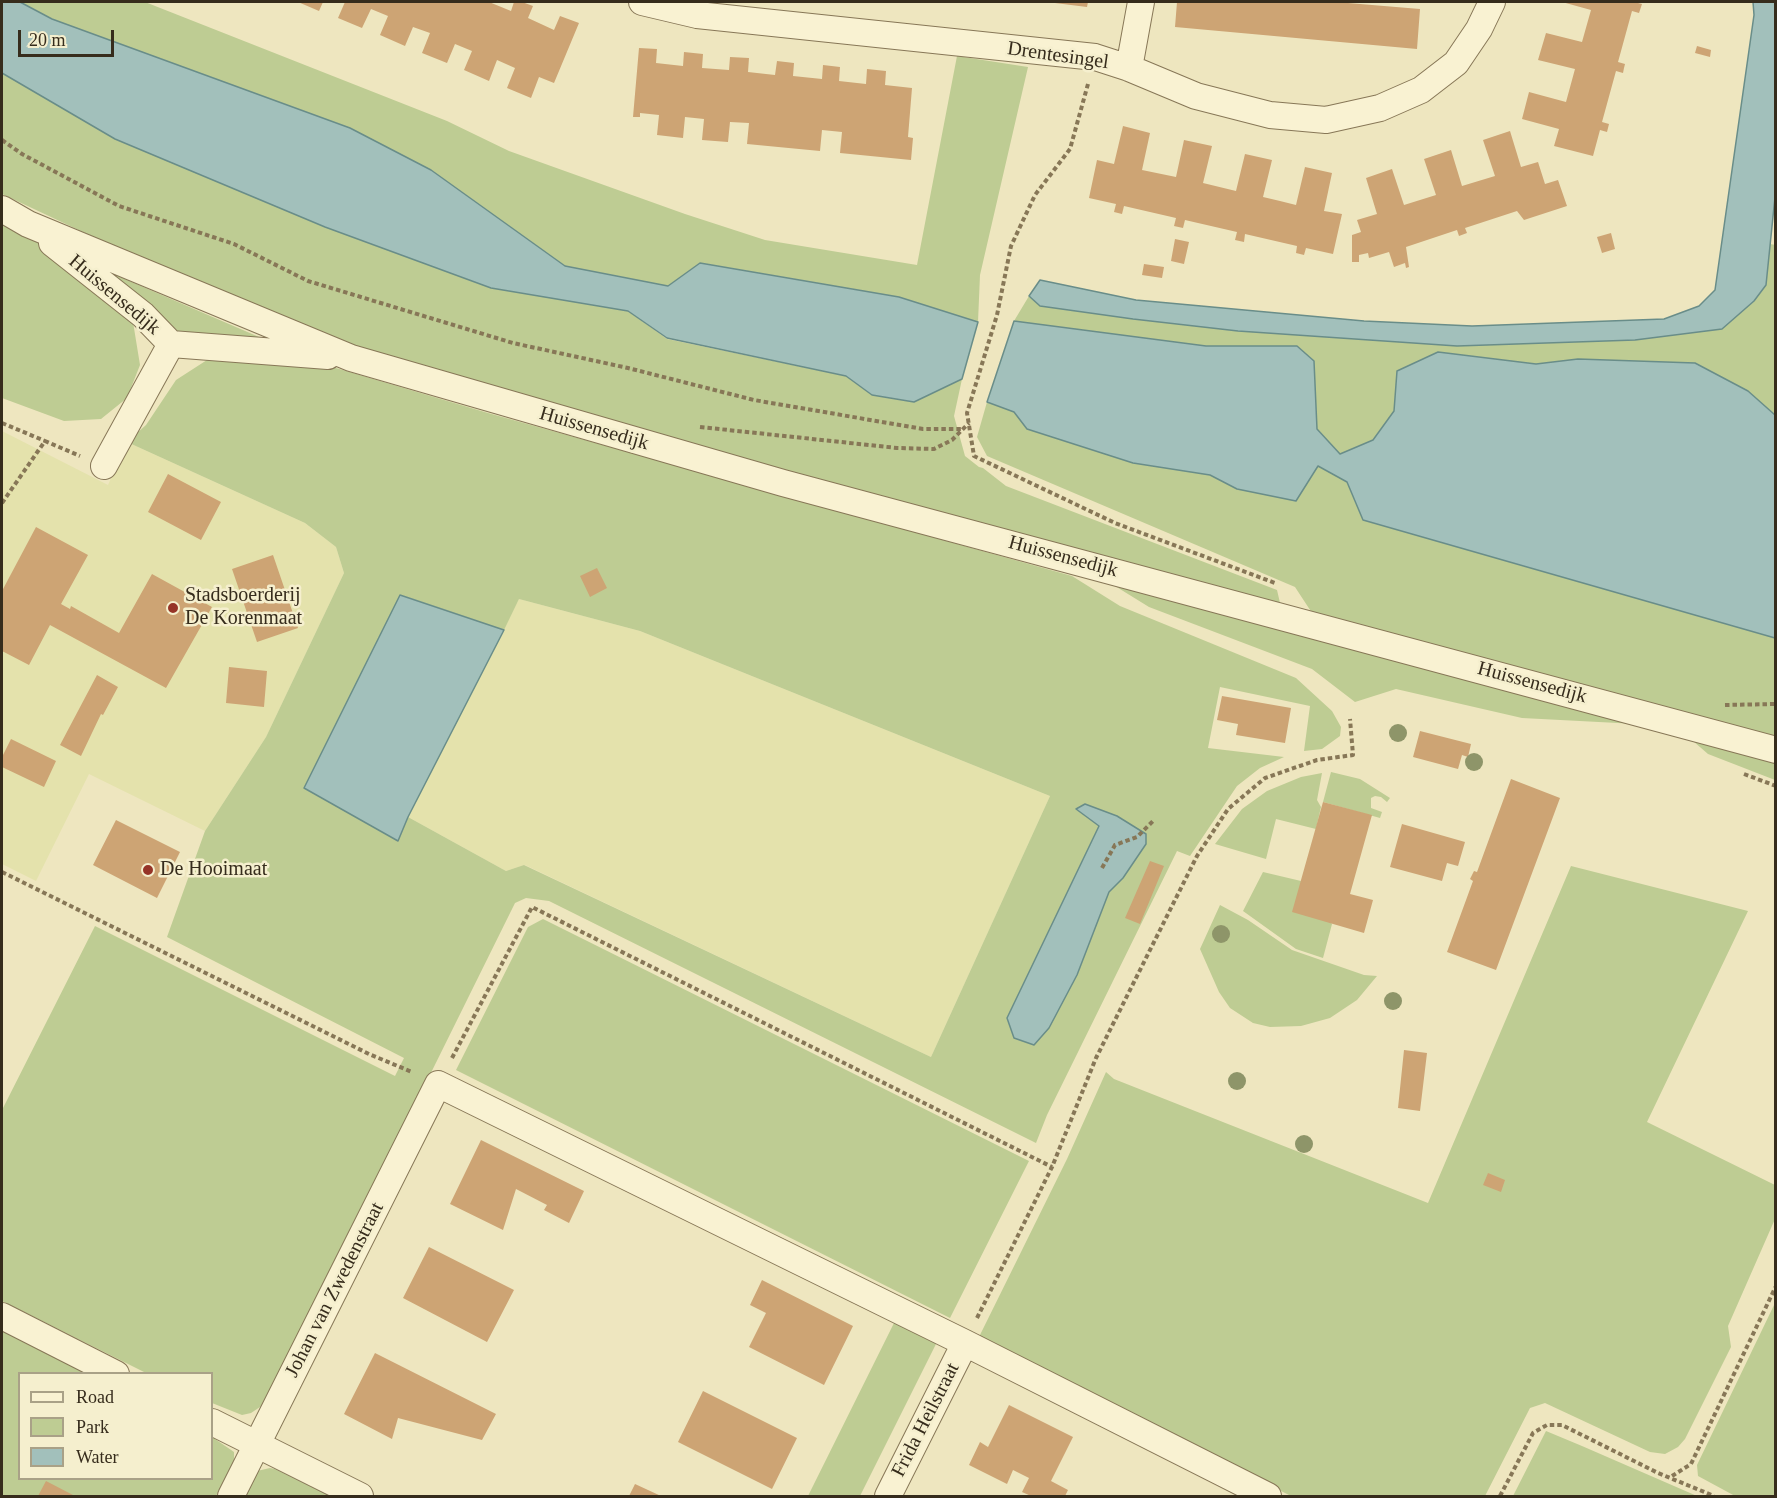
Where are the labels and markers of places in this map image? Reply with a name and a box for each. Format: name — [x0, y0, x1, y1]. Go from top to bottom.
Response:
place label: Stadsboerderij De Korenmaat — [185, 584, 302, 631]
marker: Stadsboerderij De Korenmaat — [166, 601, 180, 615]
place label: De Hooimaat — [160, 858, 267, 882]
marker: De Hooimaat — [141, 863, 155, 877]

